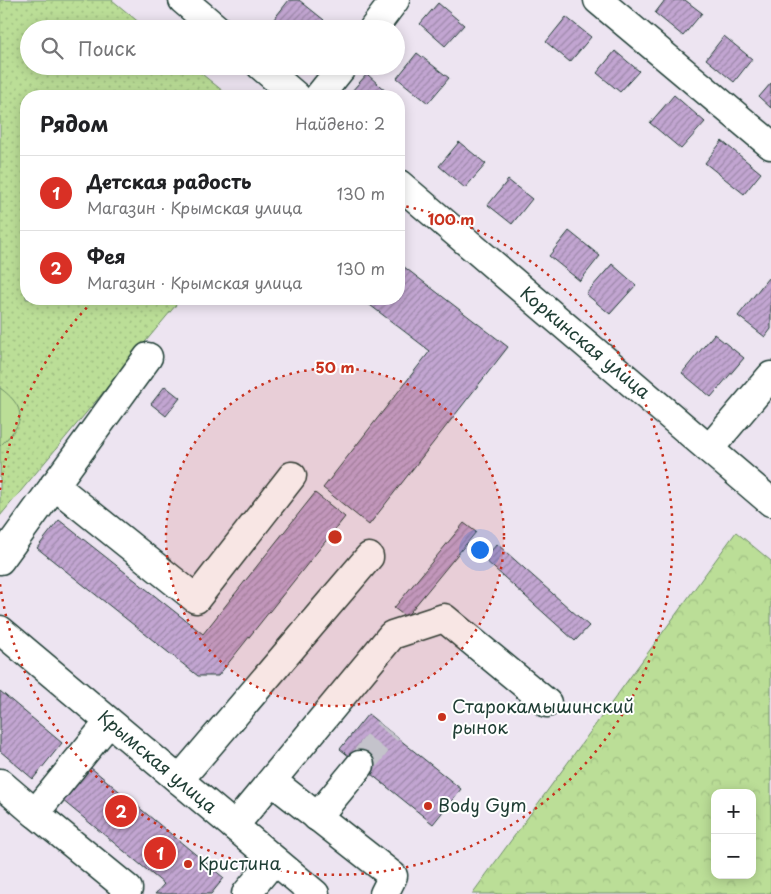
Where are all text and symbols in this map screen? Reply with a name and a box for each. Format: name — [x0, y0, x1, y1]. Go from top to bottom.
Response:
search box — [20, 20, 405, 75]
icon: search — [38, 34, 66, 62]
text: Поиск — [78, 34, 136, 62]
text: Рядом — [40, 107, 108, 139]
text: Найдено: 2 — [295, 111, 385, 135]
text: Детская радость — [87, 167, 251, 195]
text: 1 — [52, 181, 60, 205]
text: 130 m — [337, 181, 385, 205]
text: Магазин · Крымская улица — [87, 195, 302, 219]
text: 100 m — [428, 207, 474, 230]
text: Фея — [87, 242, 126, 270]
text: 2 — [50, 256, 62, 280]
text: 130 m — [337, 256, 385, 280]
text: Магазин · Крымская улица — [87, 270, 302, 294]
street label: Коркинская улица — [515, 279, 657, 405]
text: 50 m — [316, 355, 354, 378]
centre of rings — [326, 528, 344, 546]
your location — [467, 537, 493, 563]
place label: Старокамышинский рынок — [452, 692, 634, 740]
street label: Крымская улица — [92, 703, 224, 819]
marker: Старокамышинский рынок — [436, 711, 448, 723]
map controls — [711, 789, 756, 879]
button: + — [711, 789, 756, 834]
place label: Body Gym — [438, 791, 527, 818]
pin: 2 — [105, 792, 137, 830]
marker: Body Gym — [422, 800, 434, 812]
pin: 1 — [144, 834, 176, 872]
button: − — [711, 834, 756, 879]
place label: Кристина — [198, 849, 281, 876]
marker: Кристина — [182, 858, 194, 870]

